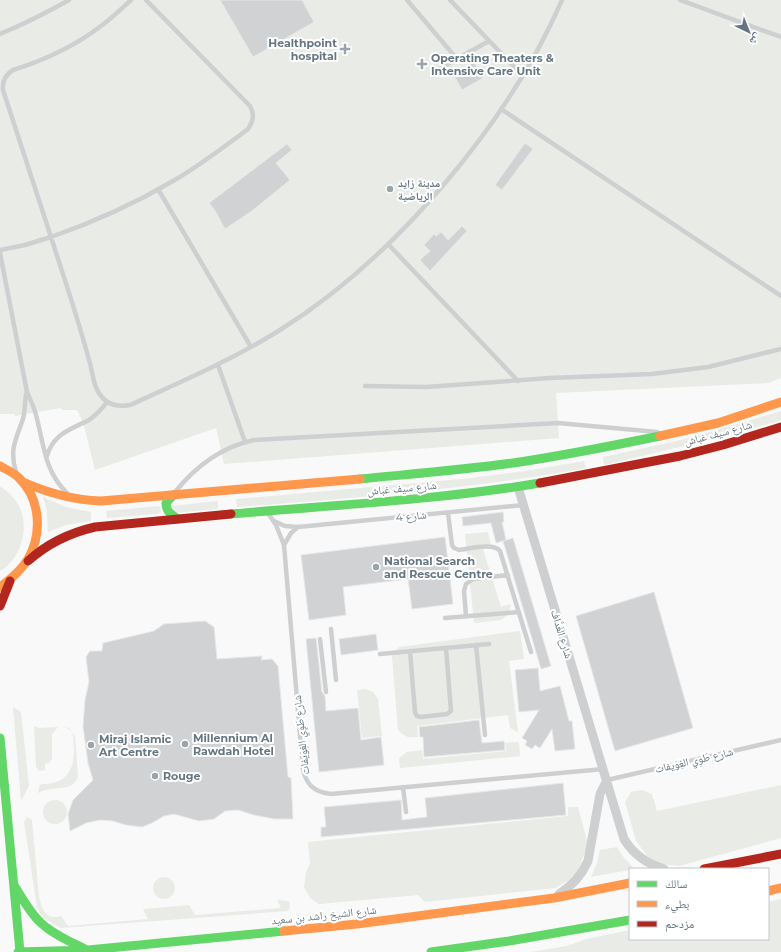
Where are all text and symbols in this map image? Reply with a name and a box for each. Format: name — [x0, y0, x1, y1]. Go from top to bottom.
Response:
north arrow — [729, 12, 769, 52]
text: ش — [746, 29, 765, 49]
place label: Healthpoint hospital — [268, 36, 337, 63]
marker: Healthpoint hospital — [340, 44, 350, 54]
place label: Operating Theaters & Intensive Care Unit — [431, 51, 554, 78]
marker: Operating Theaters & Intensive Care Unit — [416, 58, 428, 70]
place label: مدينة زايد الرياضية — [398, 176, 440, 203]
marker: مدينة زايد الرياضية — [385, 184, 395, 194]
street label: شارع سيف غباش — [683, 417, 753, 449]
street label: شارع سيف غباش — [367, 478, 437, 498]
street label: شارع 4 — [395, 507, 427, 525]
place label: National Search and Rescue Centre — [384, 554, 493, 581]
marker: National Search and Rescue Centre — [371, 562, 381, 572]
street label: شارع الغَدَّاف — [548, 608, 576, 660]
street label: شارع طَوِي الغِوَيفات — [290, 694, 314, 775]
place label: Millennium Al Rawdah Hotel — [193, 731, 274, 758]
place label: Miraj Islamic Art Centre — [98, 732, 172, 759]
marker: Millennium Al Rawdah Hotel — [180, 739, 190, 749]
marker: Miraj Islamic Art Centre — [86, 740, 96, 750]
street label: شارع طَوِي الغِوَيفات — [654, 744, 735, 778]
place label: Rouge — [163, 769, 201, 783]
marker: Rouge — [150, 771, 160, 781]
legend — [629, 868, 769, 940]
text: سالك — [665, 876, 687, 891]
text: بطيء — [665, 896, 689, 914]
street label: شارع الشيخ راشد بن سعيد — [271, 903, 377, 927]
text: مزدحم — [665, 916, 694, 932]

